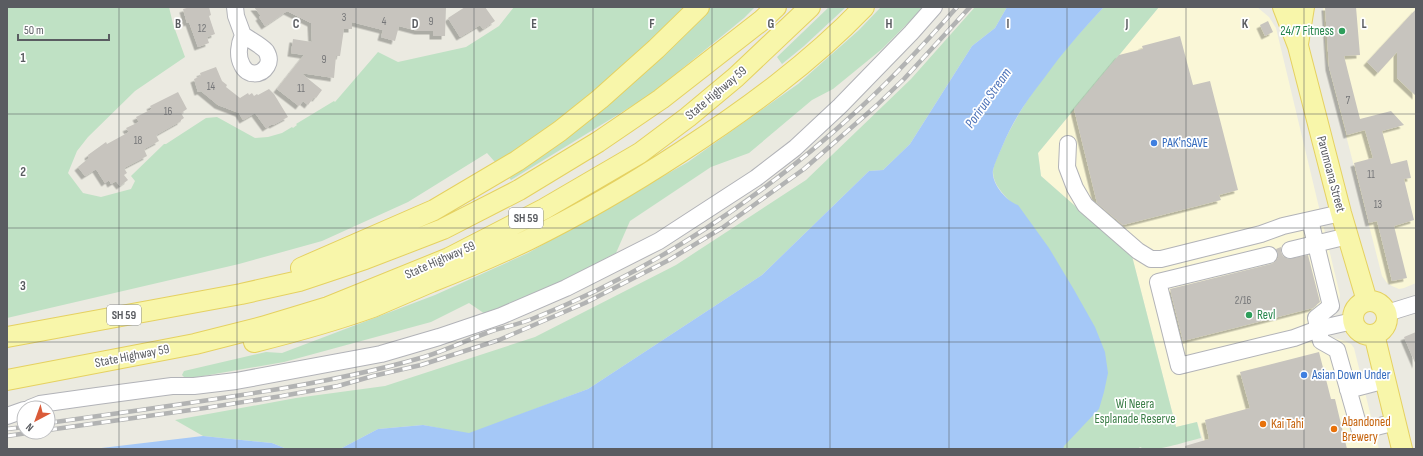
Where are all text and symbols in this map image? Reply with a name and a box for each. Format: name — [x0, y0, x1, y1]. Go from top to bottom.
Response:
house number: 3 — [342, 11, 347, 24]
house number: 4 — [382, 15, 387, 28]
house number: 9 — [429, 15, 434, 28]
scale bar — [18, 16, 109, 42]
text: B — [175, 16, 181, 32]
text: C — [293, 16, 300, 32]
text: D — [412, 16, 419, 32]
text: E — [531, 16, 537, 32]
text: F — [649, 16, 655, 32]
text: G — [768, 16, 775, 32]
text: H — [886, 16, 893, 32]
text: I — [1007, 16, 1010, 32]
text: J — [1125, 16, 1129, 32]
text: K — [1242, 16, 1249, 32]
text: L — [1361, 16, 1367, 32]
house number: 12 — [198, 22, 207, 35]
text: 50 m — [24, 23, 44, 38]
place label: 24/7 Fitness — [1280, 23, 1334, 39]
marker: 24/7 Fitness — [1337, 26, 1347, 36]
text: 1 — [20, 50, 26, 66]
house number: 9 — [322, 53, 327, 66]
street label: State Highway 59 — [682, 62, 750, 123]
water label: Porirua Stream — [961, 65, 1015, 131]
house number: 14 — [207, 80, 216, 93]
house number: 11 — [297, 82, 305, 95]
house number: 7 — [1346, 94, 1351, 107]
house number: 16 — [164, 105, 173, 118]
house number: 18 — [134, 134, 143, 147]
street label: Parumoana Street — [1313, 134, 1349, 214]
place label: PAK'nSAVE — [1162, 135, 1208, 151]
marker: PAK'nSAVE — [1149, 138, 1159, 148]
text: 2 — [20, 164, 26, 180]
house number: 11 — [1367, 168, 1375, 181]
house number: 13 — [1374, 198, 1383, 211]
road number: SH 59 — [509, 208, 543, 228]
street label: State Highway 59 — [402, 237, 478, 283]
text: 3 — [20, 278, 26, 294]
house number: 2/16 — [1235, 294, 1251, 307]
road number: SH 59 — [107, 305, 141, 325]
place label: Revl — [1257, 307, 1275, 323]
marker: Revl — [1244, 310, 1254, 320]
street label: State Highway 59 — [93, 341, 171, 371]
place label: Asian Down Under — [1311, 367, 1391, 383]
marker: Asian Down Under — [1299, 370, 1309, 380]
park label: Wi Neera Esplanade Reserve — [1094, 396, 1176, 427]
north arrow — [16, 400, 56, 440]
place label: Abandoned Brewery — [1341, 414, 1391, 445]
place label: Kai Tahi — [1271, 416, 1304, 432]
marker: Kai Tahi — [1258, 419, 1268, 429]
text: N — [23, 420, 36, 434]
marker: Abandoned Brewery — [1329, 424, 1339, 434]

